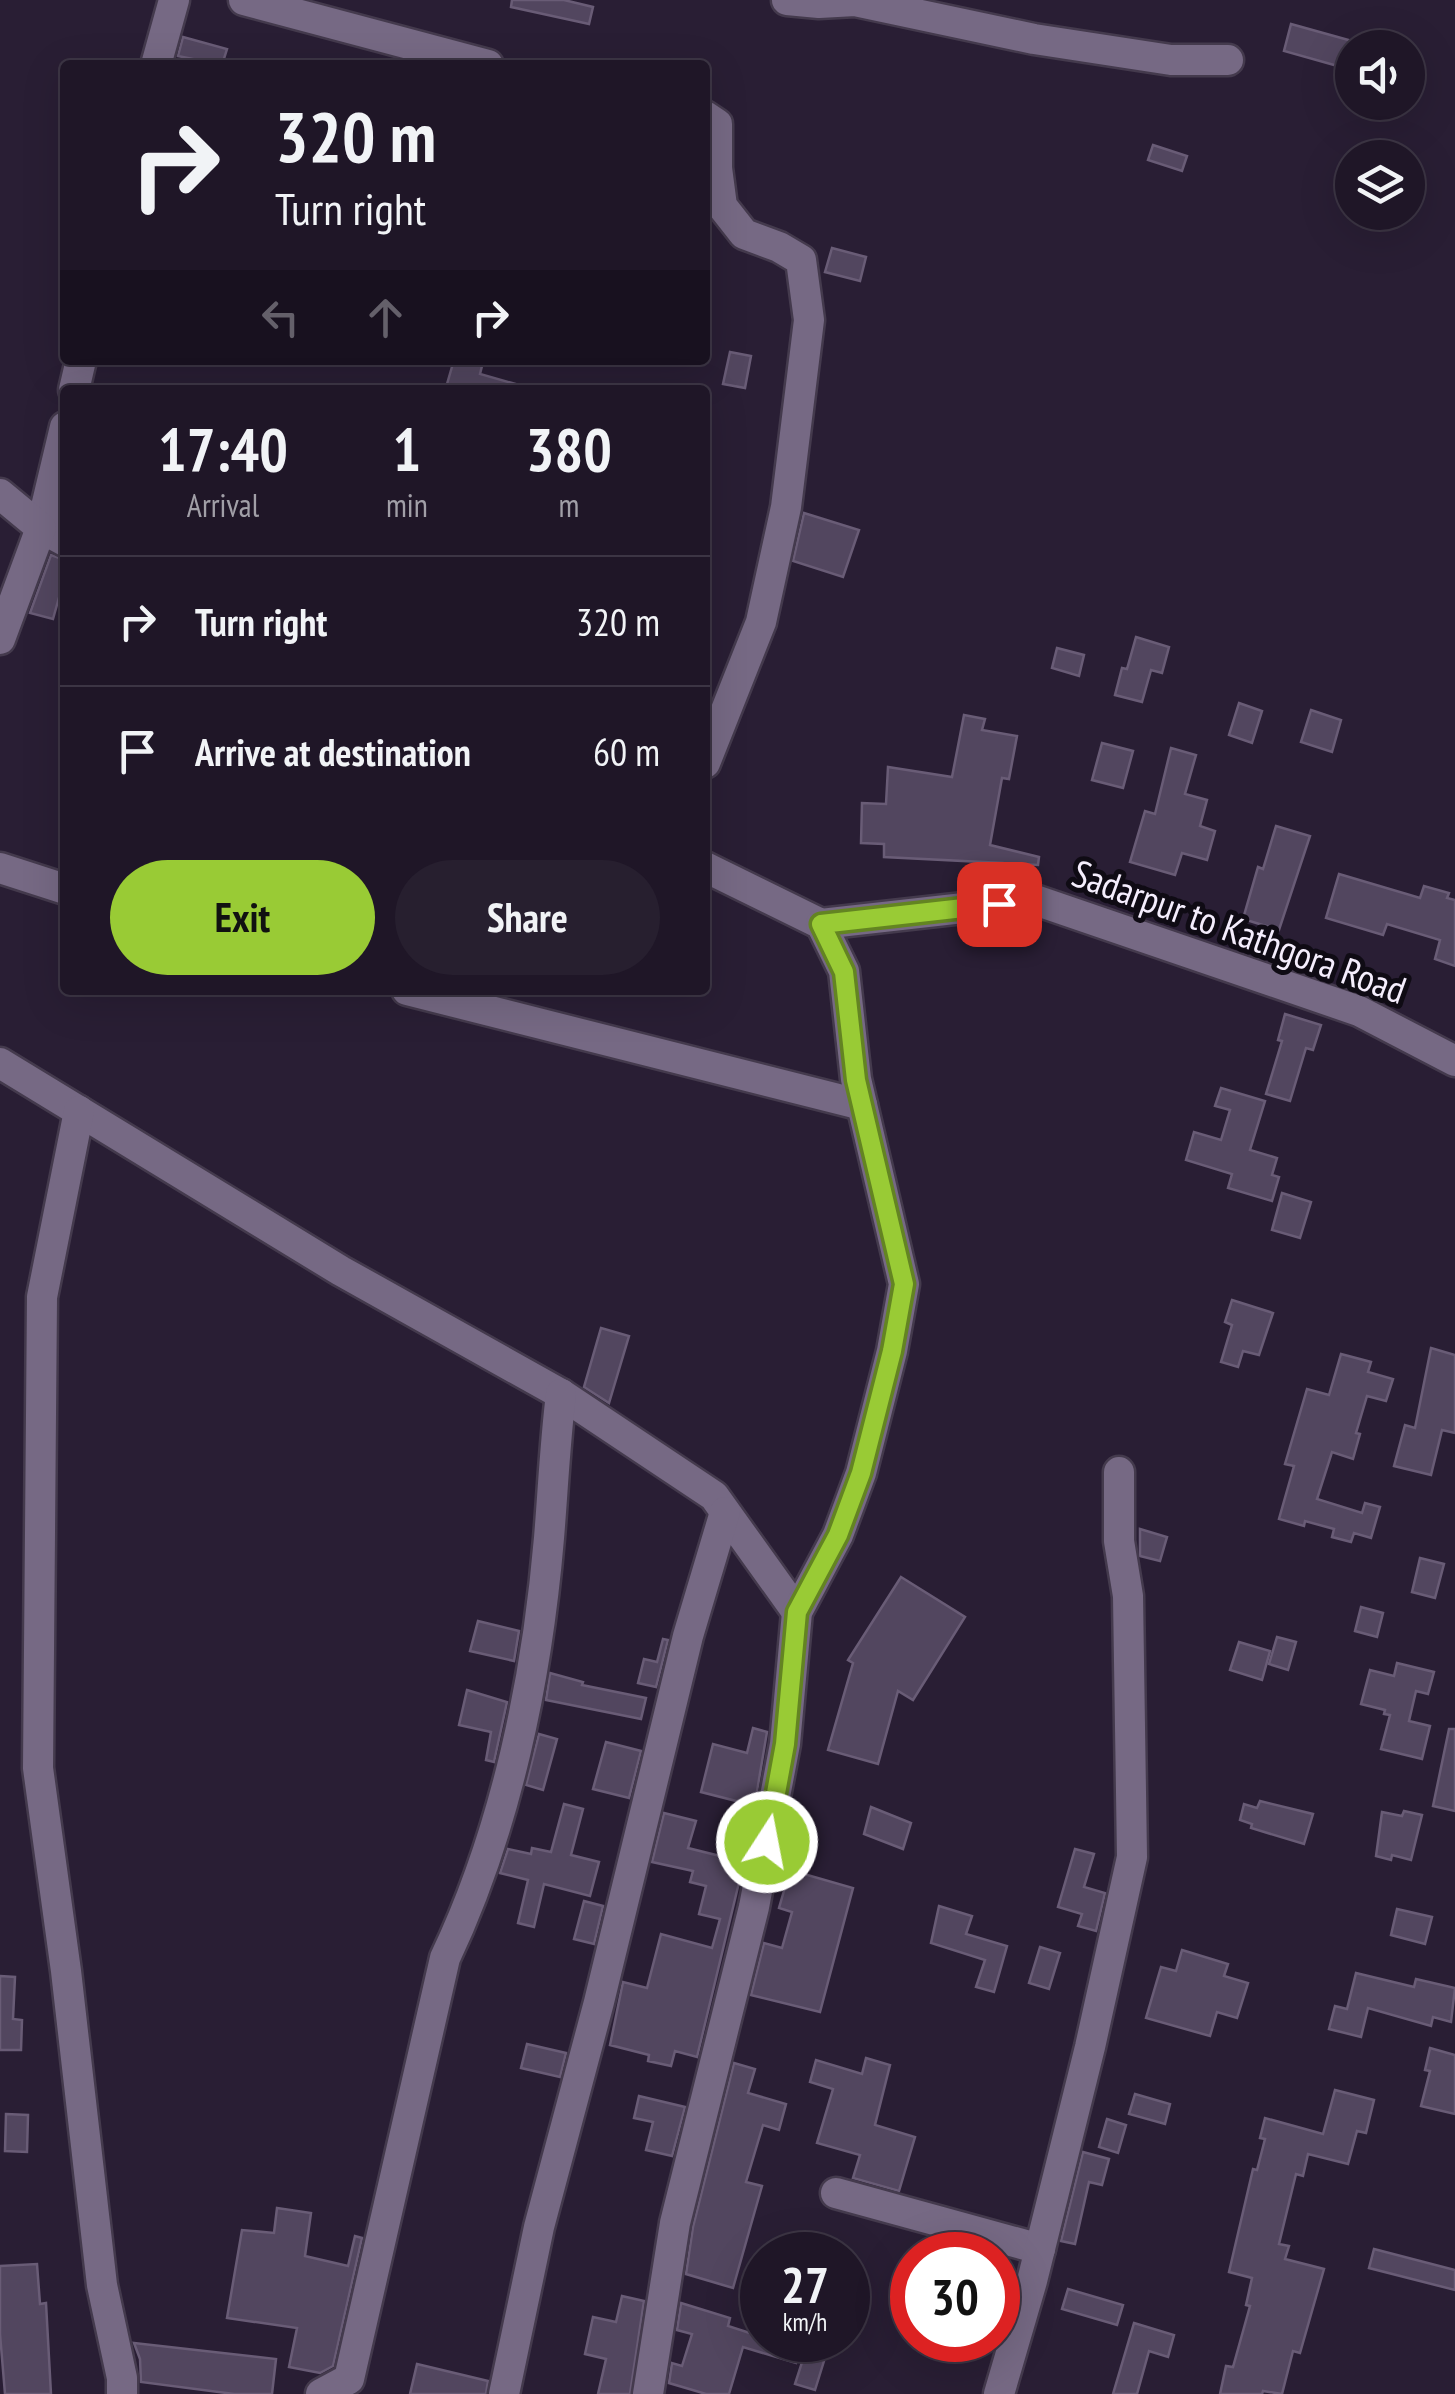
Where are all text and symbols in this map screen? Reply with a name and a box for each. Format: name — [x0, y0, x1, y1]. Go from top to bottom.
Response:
map controls — [1335, 30, 1425, 230]
button: sound — [1335, 30, 1425, 120]
text: 320 m — [275, 91, 436, 181]
icon: right — [110, 100, 240, 230]
button: layers — [1335, 140, 1425, 230]
text: Turn right — [275, 179, 426, 237]
icon: left — [253, 290, 308, 345]
icon: ahead — [358, 290, 413, 345]
icon: right — [463, 290, 518, 345]
text: 17:40 — [158, 410, 288, 488]
text: 1 — [393, 410, 421, 488]
text: 380 — [526, 410, 612, 488]
text: Arrival — [187, 484, 259, 526]
text: min — [386, 484, 428, 526]
text: m — [558, 484, 579, 526]
icon: right — [110, 594, 165, 649]
text: Turn right — [195, 597, 327, 646]
text: 320 m — [576, 597, 660, 646]
icon: arrive — [110, 724, 165, 779]
text: Arrive at destination — [195, 727, 471, 776]
text: 60 m — [593, 727, 660, 776]
street label: Sadarpur to Kathgora Road — [1066, 847, 1413, 1014]
button: Exit — [110, 860, 375, 975]
button: Share — [395, 860, 660, 975]
pin — [957, 862, 1042, 947]
icon: arrive — [972, 877, 1027, 932]
position arrow — [715, 1790, 819, 1894]
speed limit sign: 30 — [890, 2232, 1020, 2362]
text: 27 — [781, 2252, 829, 2317]
text: km/h — [783, 2306, 827, 2338]

